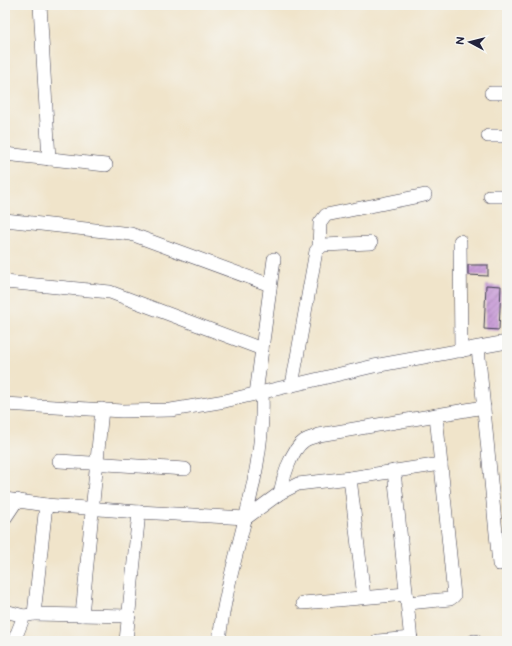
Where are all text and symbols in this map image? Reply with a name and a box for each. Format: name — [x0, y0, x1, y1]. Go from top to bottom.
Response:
north arrow — [450, 22, 490, 62]
text: N — [454, 36, 468, 46]

